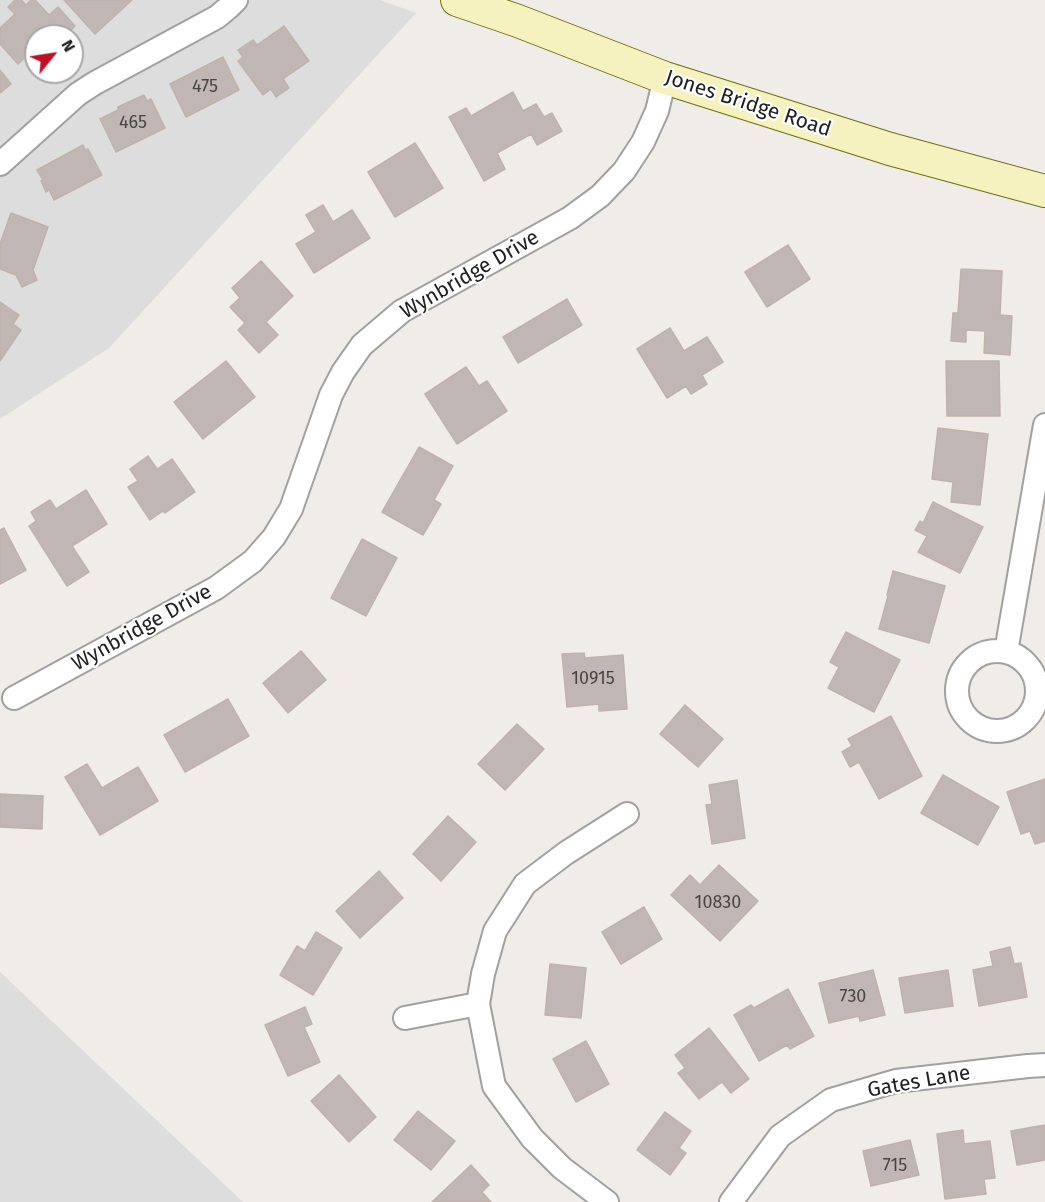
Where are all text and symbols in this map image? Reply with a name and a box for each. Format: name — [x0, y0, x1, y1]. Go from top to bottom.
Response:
north arrow — [24, 24, 84, 84]
text: N — [57, 36, 79, 55]
street label: Jones Bridge Road — [662, 65, 834, 143]
house number: 475 — [192, 76, 218, 98]
house number: 465 — [119, 112, 147, 134]
street label: Wynbridge Drive — [396, 225, 544, 325]
street label: Wynbridge Drive — [68, 579, 216, 677]
house number: 10915 — [571, 668, 615, 690]
house number: 10830 — [695, 892, 741, 914]
house number: 730 — [840, 986, 866, 1008]
street label: Gates Lane — [866, 1061, 972, 1103]
house number: 715 — [883, 1155, 907, 1177]

